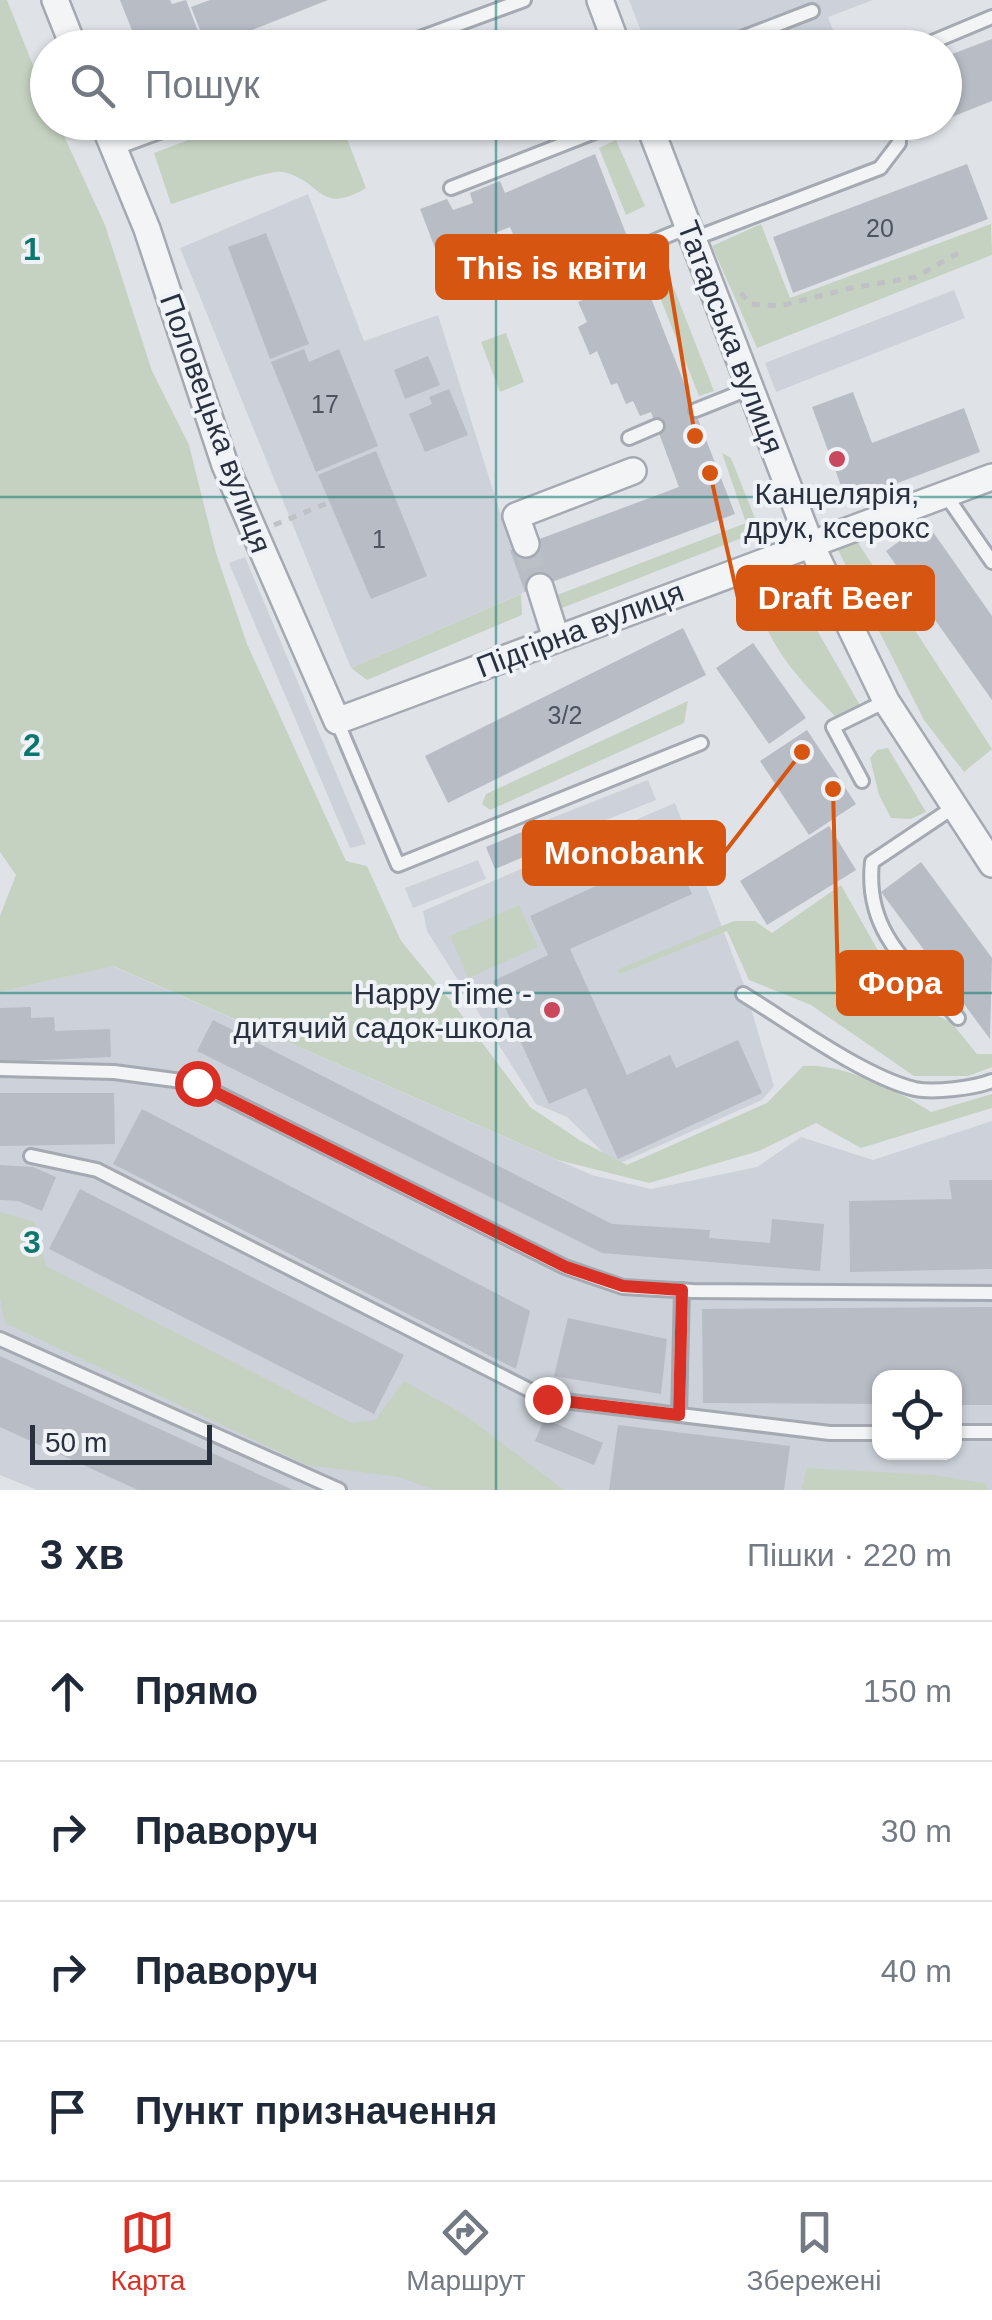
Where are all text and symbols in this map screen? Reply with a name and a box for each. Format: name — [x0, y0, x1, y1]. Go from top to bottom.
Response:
search box — [30, 30, 962, 140]
icon: search — [65, 58, 120, 113]
text: Пошук — [145, 64, 260, 106]
house number: 20 — [866, 214, 894, 242]
street label: Татарська вулиця — [671, 216, 791, 458]
text: 1 — [23, 231, 41, 267]
callout: This is квіти — [437, 236, 667, 298]
text: This is квіти — [457, 250, 647, 286]
street label: Половецька вулиця — [154, 289, 278, 557]
house number: 17 — [311, 390, 339, 418]
marker: Канцелярія, друк, ксерокс — [826, 448, 848, 470]
place label: Канцелярія, друк, ксерокс — [744, 477, 930, 544]
house number: 1 — [372, 525, 386, 553]
callout: Draft Beer — [738, 567, 933, 629]
street label: Підгірна вулиця — [472, 574, 688, 684]
text: Draft Beer — [758, 580, 912, 616]
house number: 3/2 — [548, 701, 582, 729]
text: 2 — [23, 727, 41, 763]
callout: Monobank — [524, 822, 724, 884]
text: Monobank — [544, 835, 704, 871]
callout: Фора — [838, 952, 962, 1014]
text: Фора — [858, 965, 942, 1001]
place label: Happy Time - дитячий садок-школа — [234, 977, 532, 1044]
marker: Happy Time - дитячий садок-школа — [541, 999, 563, 1021]
route start — [175, 1061, 221, 1107]
text: 3 — [23, 1224, 41, 1260]
map controls — [872, 1370, 962, 1460]
button: locate — [872, 1370, 962, 1460]
route end — [525, 1377, 571, 1423]
scale bar — [30, 1420, 212, 1464]
text: 50 m — [45, 1427, 107, 1458]
text: 3 хв — [40, 1531, 124, 1578]
text: Пішки · 220 m — [747, 1537, 952, 1573]
icon: ahead — [40, 1664, 95, 1719]
text: Прямо — [135, 1670, 258, 1712]
text: 150 m — [863, 1673, 952, 1709]
icon: right — [40, 1804, 95, 1859]
text: Праворуч — [135, 1810, 319, 1852]
text: 30 m — [881, 1813, 952, 1849]
icon: right — [40, 1944, 95, 1999]
text: Праворуч — [135, 1950, 319, 1992]
text: 40 m — [881, 1953, 952, 1989]
icon: arrive — [40, 2084, 95, 2139]
text: Пункт призначення — [135, 2090, 497, 2132]
tab: Карта — [110, 2205, 185, 2297]
tab: Маршрут — [406, 2205, 526, 2297]
tab: Збережені — [747, 2205, 882, 2297]

